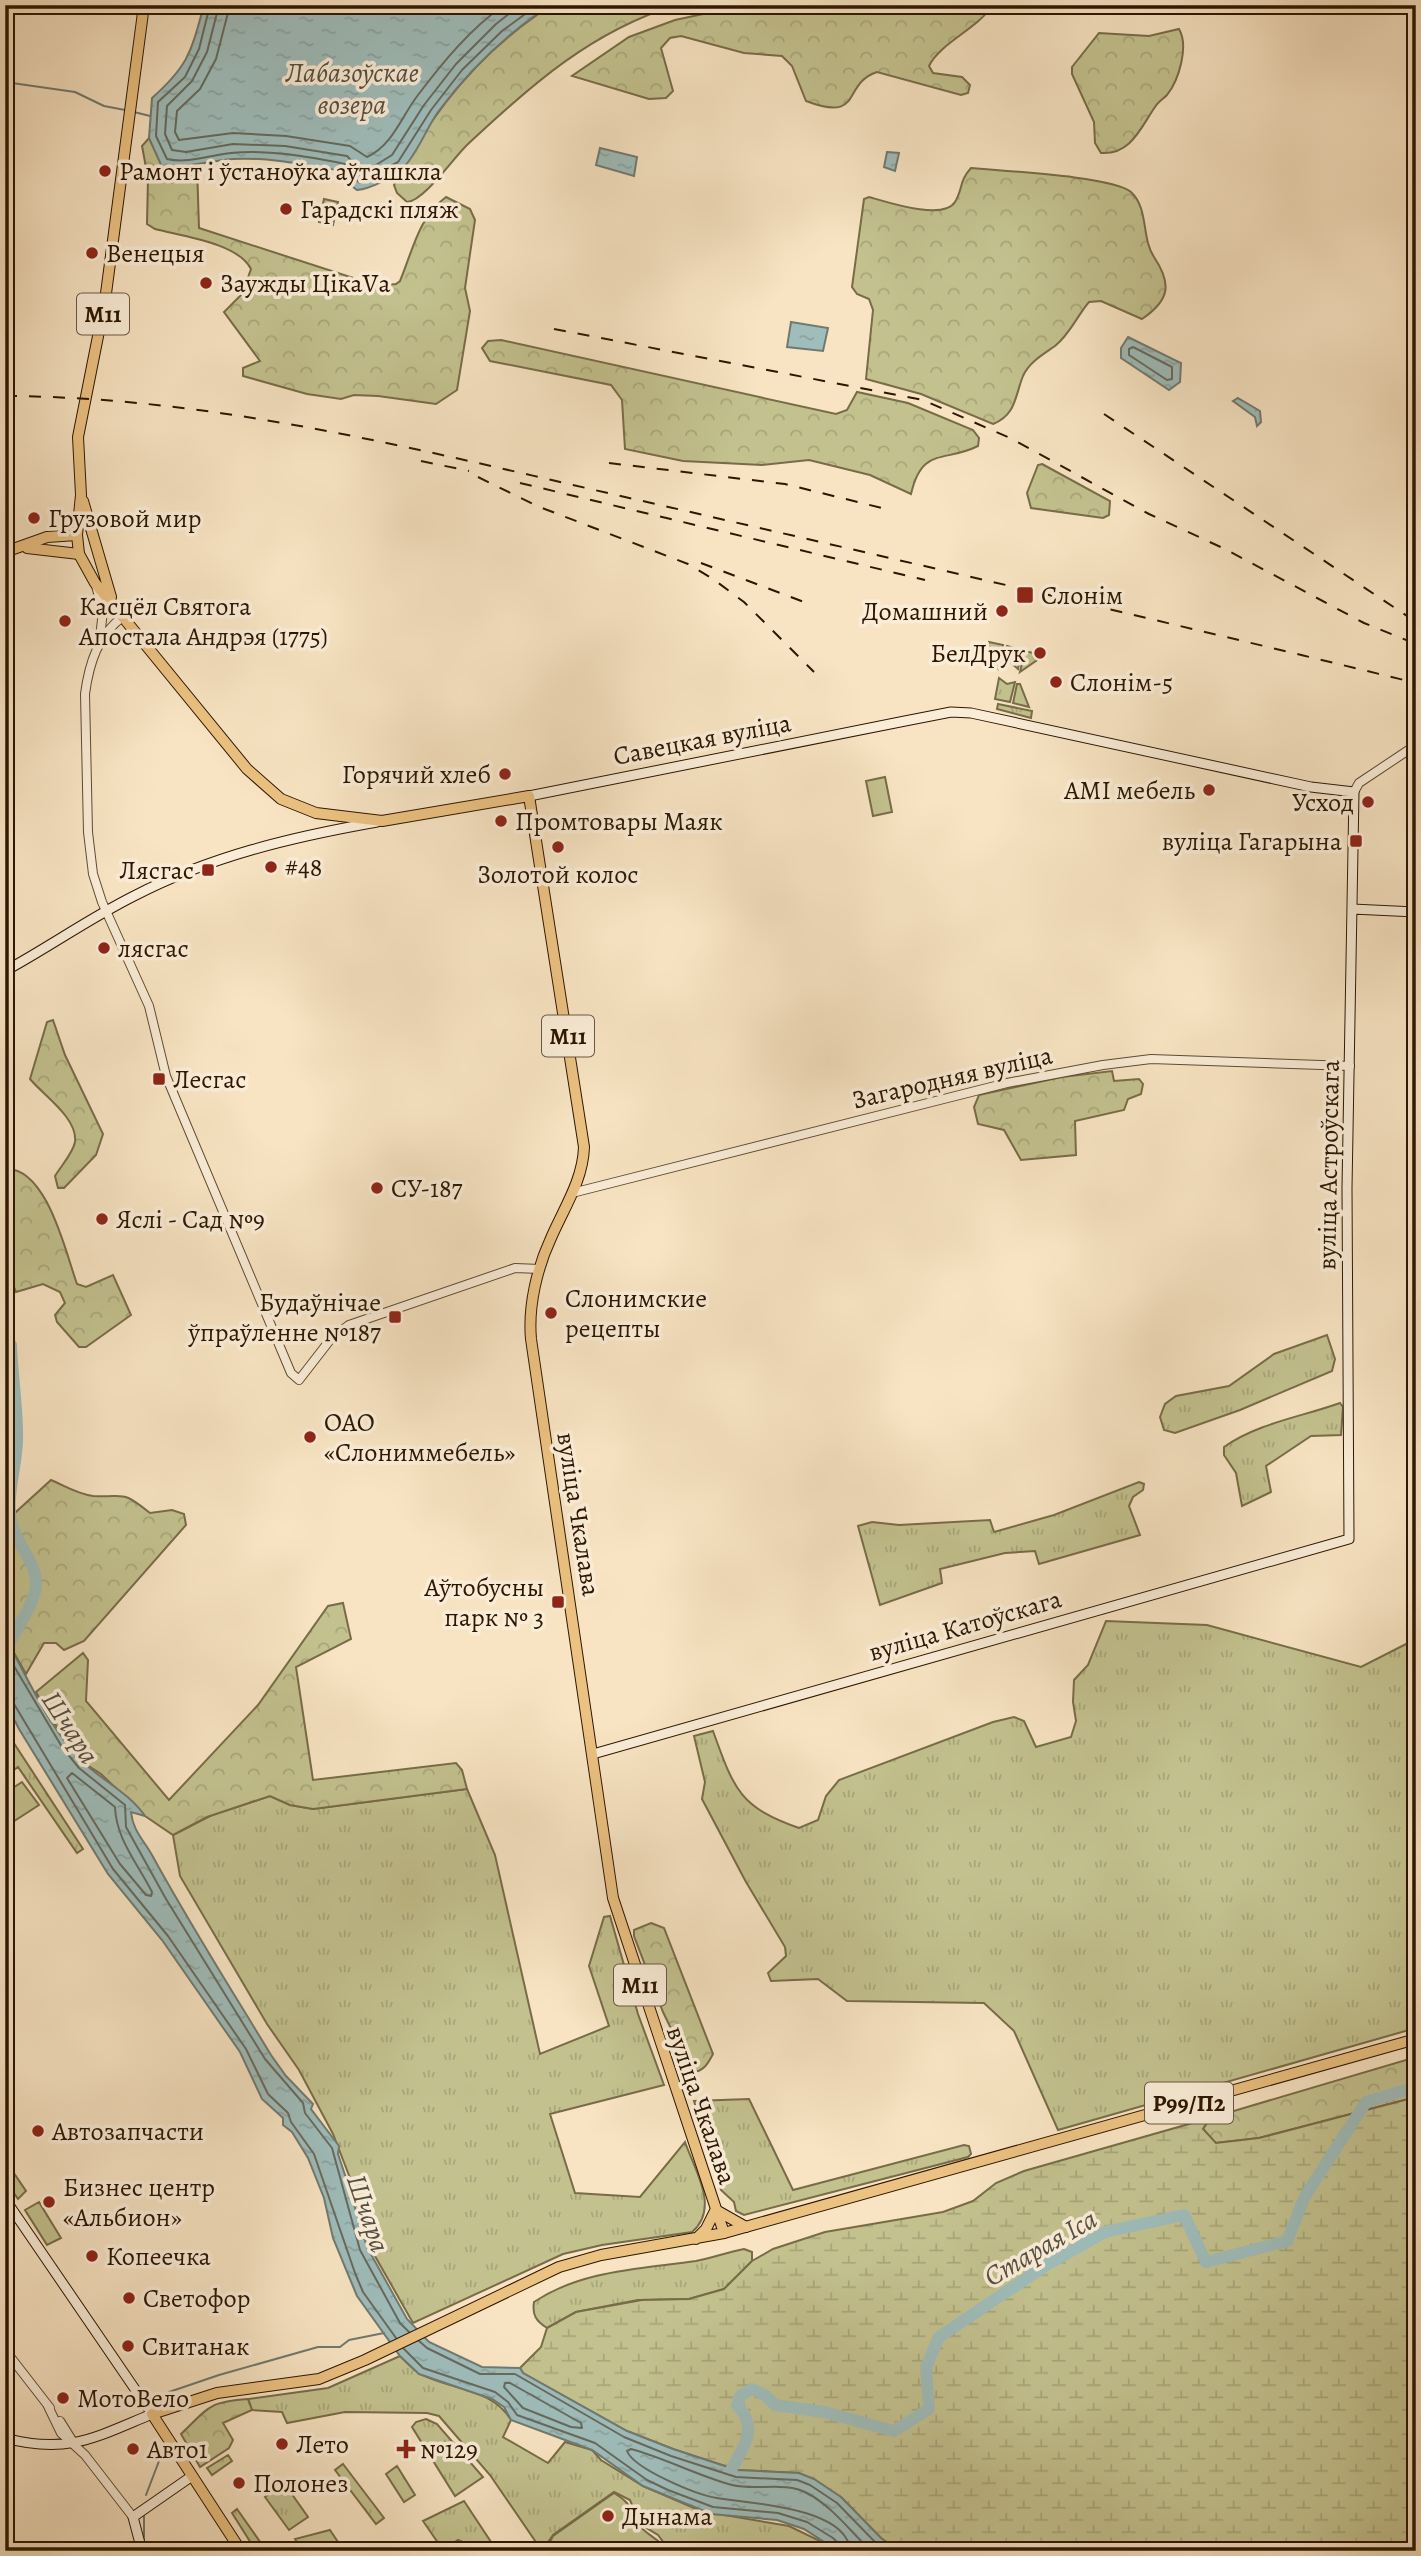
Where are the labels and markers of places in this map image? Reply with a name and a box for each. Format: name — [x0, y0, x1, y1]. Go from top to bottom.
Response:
place label: Рамонт і ўстаноўка аўташкла — [119, 154, 442, 189]
marker: Рамонт і ўстаноўка аўташкла — [97, 163, 113, 179]
place label: Гарадскі пляж — [300, 192, 459, 227]
marker: Гарадскі пляж — [278, 201, 294, 217]
place label: Венецыя — [106, 236, 204, 271]
marker: Венецыя — [84, 245, 100, 261]
place label: Заужды ЦікаVа — [220, 266, 390, 301]
marker: Заужды ЦікаVа — [198, 275, 214, 291]
place label: Грузовой мир — [48, 501, 201, 536]
marker: Грузовой мир — [26, 510, 42, 526]
place label: Слонім — [1041, 578, 1123, 613]
marker: Слонім — [1015, 585, 1035, 605]
place label: Касцёл Святога Апостала Андрэя (1775) — [78, 589, 328, 654]
place label: Домашний — [862, 594, 988, 629]
marker: Домашний — [994, 603, 1010, 619]
marker: Касцёл Святога Апостала Андрэя (1775) — [57, 613, 73, 629]
place label: БелДрук — [931, 636, 1026, 671]
marker: БелДрук — [1032, 645, 1048, 661]
place label: Слонім-5 — [1070, 665, 1173, 700]
marker: Слонім-5 — [1048, 674, 1064, 690]
place label: Горячий хлеб — [342, 757, 491, 792]
marker: Горячий хлеб — [497, 766, 513, 782]
place label: AMI мебель — [1063, 773, 1195, 808]
marker: AMI мебель — [1201, 782, 1217, 798]
place label: Усход — [1292, 785, 1354, 820]
marker: Усход — [1360, 794, 1376, 810]
place label: Промтовары Маяк — [515, 804, 723, 839]
marker: Промтовары Маяк — [493, 813, 509, 829]
place label: вуліца Гагарына — [1162, 824, 1342, 859]
marker: вуліца Гагарына — [1348, 833, 1364, 849]
marker: Золотой колос — [550, 839, 566, 855]
place label: #48 — [285, 850, 322, 885]
place label: Лясгас — [119, 853, 194, 888]
place label: Золотой колос — [477, 857, 639, 892]
marker: #48 — [263, 859, 279, 875]
marker: Лясгас — [200, 862, 216, 878]
place label: лясгас — [118, 931, 189, 966]
marker: лясгас — [96, 940, 112, 956]
place label: Лесгас — [173, 1062, 247, 1097]
marker: Лесгас — [151, 1071, 167, 1087]
place label: СУ-187 — [391, 1171, 463, 1206]
marker: СУ-187 — [369, 1180, 385, 1196]
place label: Яслі - Сад №9 — [116, 1202, 265, 1237]
marker: Яслі - Сад №9 — [94, 1211, 110, 1227]
place label: Слонимские рецепты — [565, 1281, 707, 1346]
place label: Будаўнічае ўпраўленне №187 — [187, 1285, 381, 1350]
marker: Слонимские рецепты — [543, 1305, 559, 1321]
marker: Будаўнічае ўпраўленне №187 — [387, 1309, 403, 1325]
place label: ОАО «Слониммебель» — [324, 1405, 515, 1470]
marker: ОАО «Слониммебель» — [302, 1429, 318, 1445]
place label: Аўтобусны парк № 3 — [424, 1570, 544, 1635]
marker: Аўтобусны парк № 3 — [550, 1594, 566, 1610]
place label: Автозапчасти — [51, 2114, 204, 2149]
marker: Автозапчасти — [30, 2123, 46, 2139]
place label: Бизнес центр «Альбион» — [63, 2170, 215, 2235]
marker: Бизнес центр «Альбион» — [41, 2194, 57, 2210]
place label: Копеечка — [106, 2239, 211, 2274]
marker: Копеечка — [84, 2248, 100, 2264]
place label: Светофор — [143, 2281, 250, 2316]
marker: Светофор — [121, 2290, 137, 2306]
place label: Свитанак — [142, 2329, 249, 2364]
marker: Свитанак — [120, 2338, 136, 2354]
place label: МотоВело — [77, 2381, 189, 2416]
marker: МотоВело — [55, 2390, 71, 2406]
place label: Лето — [296, 2427, 349, 2462]
place label: Авто1 — [146, 2432, 208, 2467]
place label: №129 — [420, 2432, 478, 2467]
marker: Лето — [274, 2436, 290, 2452]
marker: Авто1 — [125, 2441, 141, 2457]
marker: №129 — [398, 2441, 414, 2457]
place label: Полонез — [253, 2466, 348, 2501]
marker: Полонез — [231, 2475, 247, 2491]
place label: Дынама — [622, 2499, 712, 2534]
marker: Дынама — [600, 2508, 616, 2524]

